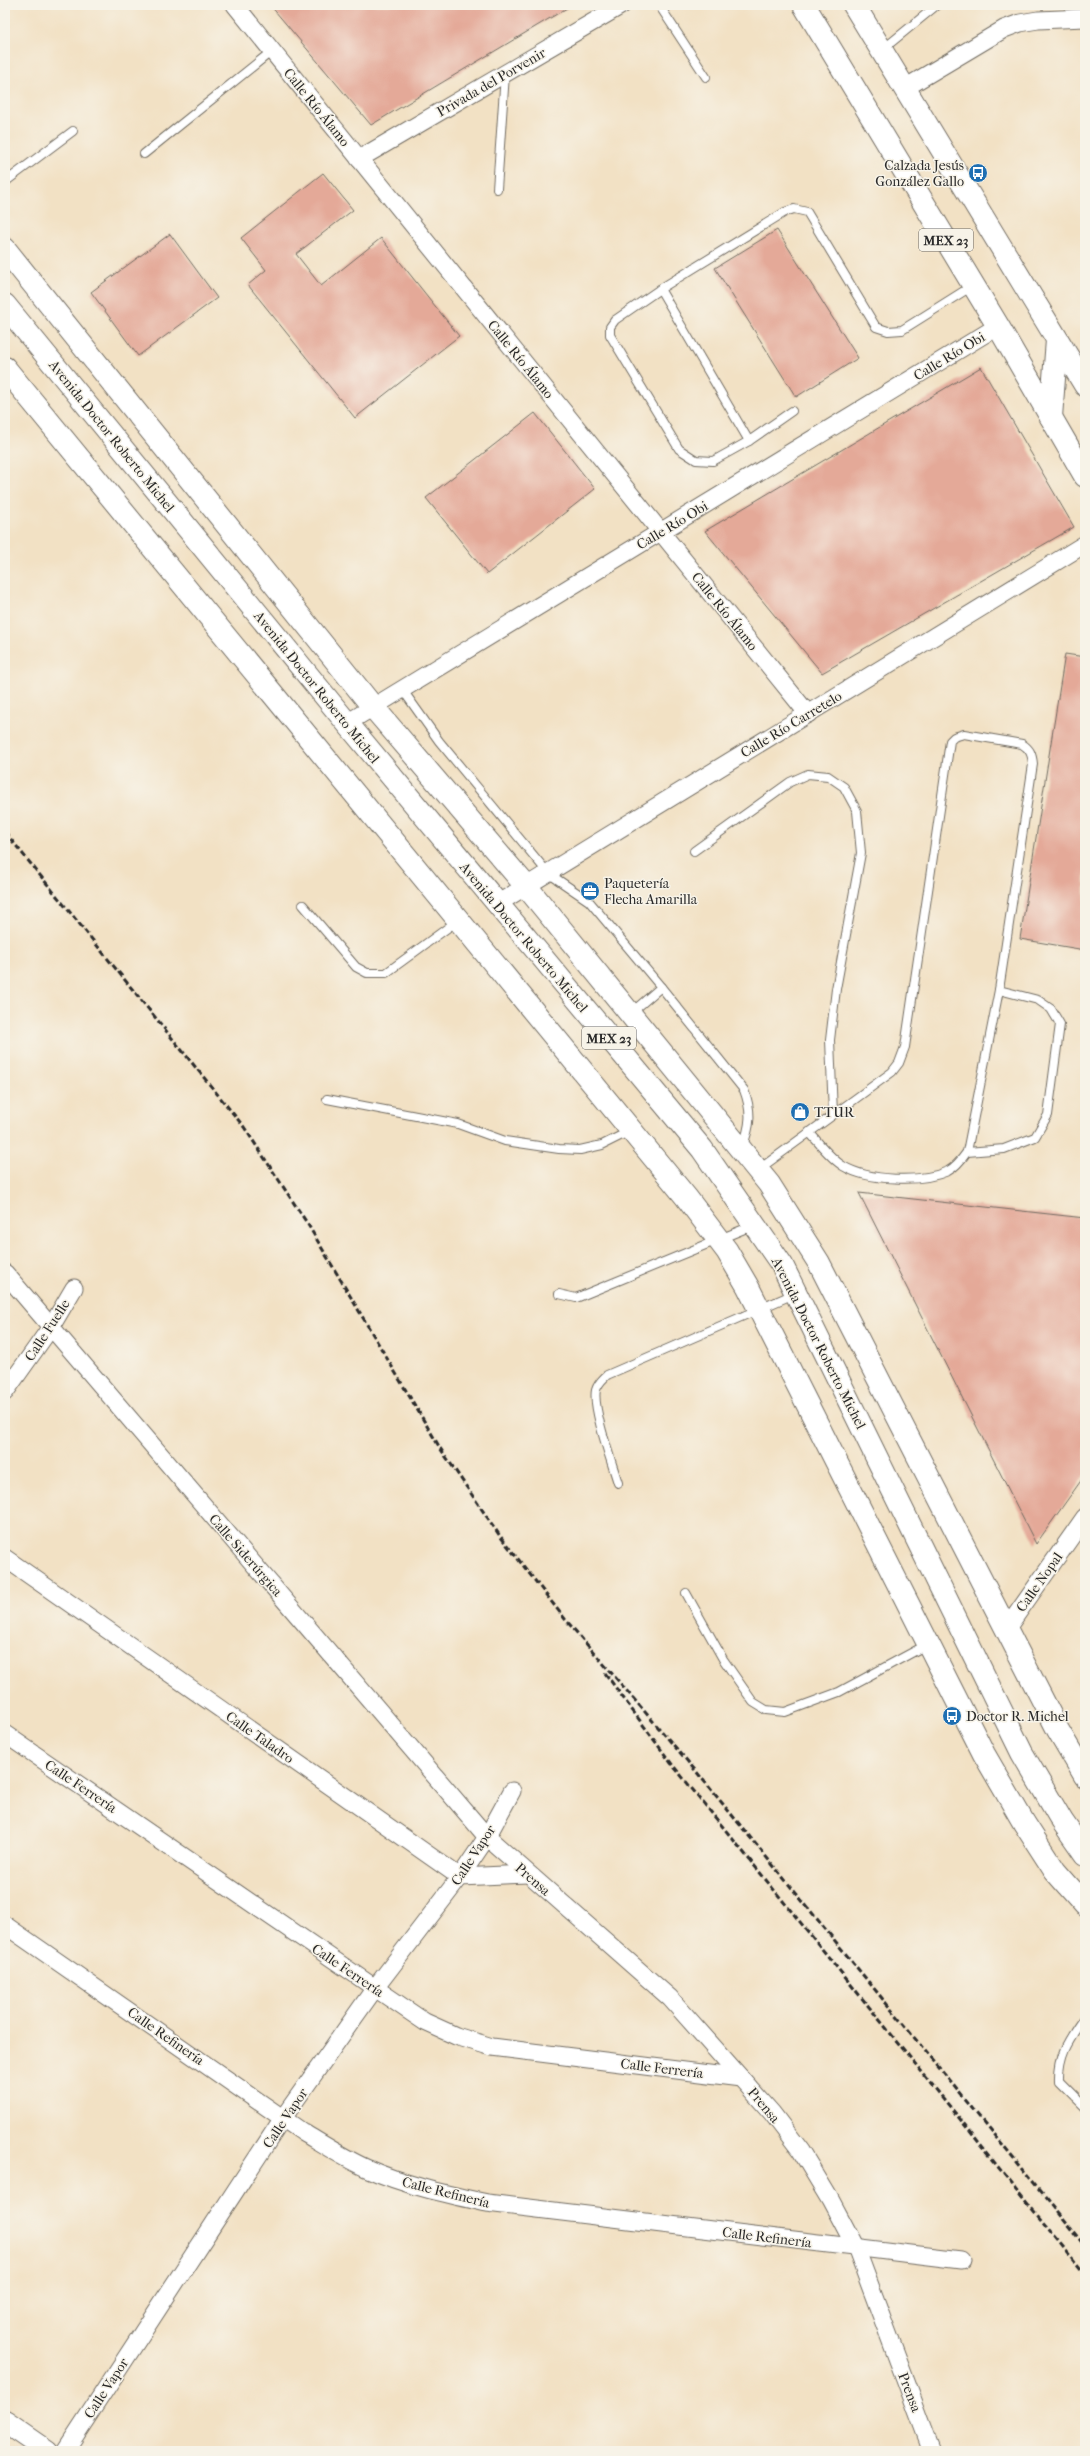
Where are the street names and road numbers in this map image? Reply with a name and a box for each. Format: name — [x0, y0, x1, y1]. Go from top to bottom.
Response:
street label: Privada del Porvenir — [434, 44, 549, 121]
street label: Calle Río Álamo — [280, 64, 354, 150]
road number: MEX 23 — [919, 229, 973, 251]
street label: Calle Río Álamo — [484, 316, 558, 402]
street label: Calle Río Obi — [910, 328, 988, 384]
street label: Avenida Doctor Roberto Michel — [44, 356, 178, 516]
street label: Calle Río Obi — [633, 497, 711, 553]
street label: Calle Río Álamo — [688, 568, 762, 654]
street label: Avenida Doctor Roberto Michel — [249, 607, 383, 767]
street label: Calle Río Carretelo — [738, 687, 845, 761]
street label: Avenida Doctor Roberto Michel — [455, 858, 591, 1016]
road number: MEX 23 — [582, 1027, 636, 1049]
street label: Avenida Doctor Roberto Michel — [767, 1254, 869, 1432]
street label: Calle Fuelle — [21, 1296, 74, 1364]
street label: Calle Siderúrgica — [205, 1511, 286, 1600]
street label: Calle Nopal — [1013, 1549, 1066, 1615]
street label: Calle Taladro — [222, 1708, 297, 1767]
street label: Calle Ferrería — [41, 1756, 120, 1817]
street label: Calle Vapor — [448, 1822, 499, 1889]
street label: Prensa — [512, 1860, 554, 1900]
street label: Calle Ferrería — [308, 1940, 387, 2001]
street label: Calle Refinería — [124, 2004, 208, 2069]
street label: Calle Ferrería — [620, 2055, 705, 2082]
street label: Prensa — [744, 2084, 784, 2127]
street label: Calle Vapor — [259, 2085, 312, 2152]
street label: Calle Refinería — [400, 2173, 492, 2212]
street label: Calle Refinería — [721, 2224, 813, 2251]
street label: Calle Vapor — [81, 2355, 132, 2422]
street label: Prensa — [894, 2370, 925, 2415]

